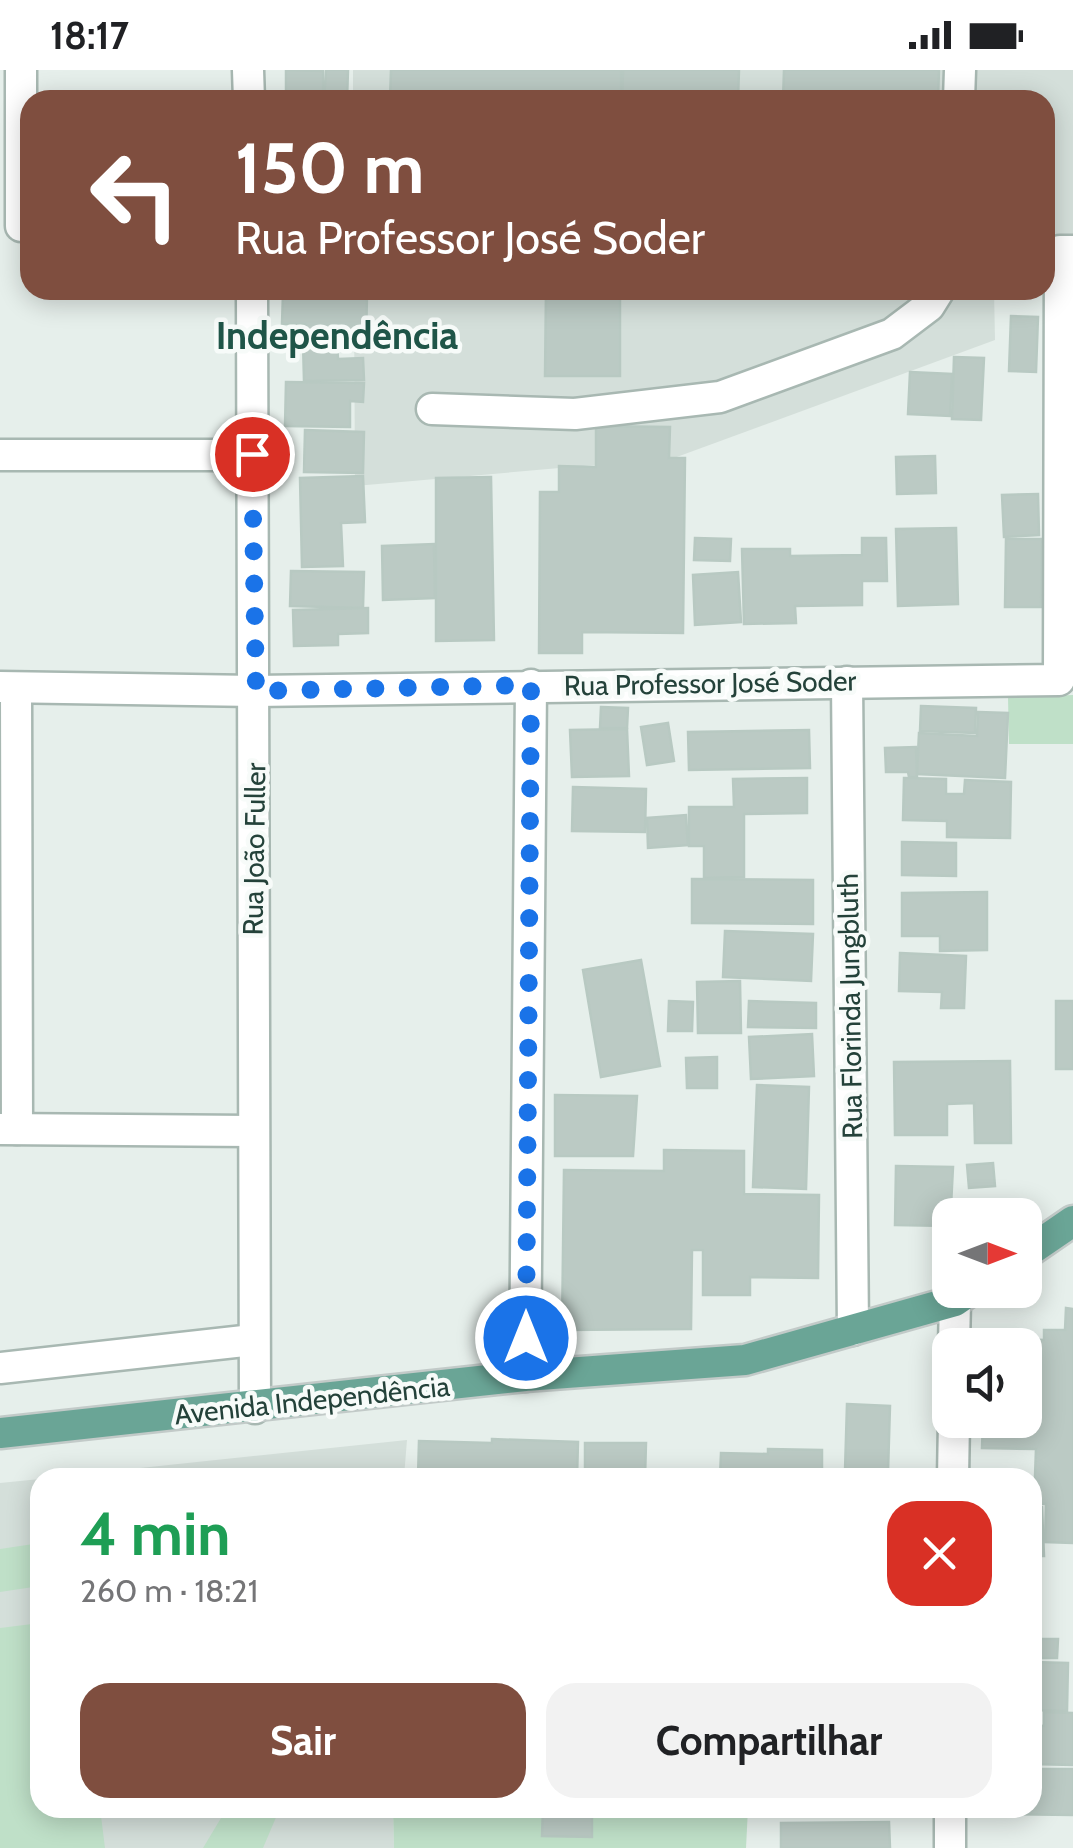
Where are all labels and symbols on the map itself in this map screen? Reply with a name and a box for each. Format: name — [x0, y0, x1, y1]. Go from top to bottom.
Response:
district label: Independência — [216, 312, 458, 359]
pin — [210, 412, 295, 497]
street label: Rua Professor José Soder — [564, 663, 857, 703]
street label: Rua João Fuller — [235, 762, 273, 936]
street label: Rua Florinda Jungbluth — [831, 873, 869, 1139]
north arrow — [932, 1198, 1042, 1308]
position arrow — [474, 1286, 578, 1390]
street label: Avenida Independência — [173, 1369, 452, 1431]

